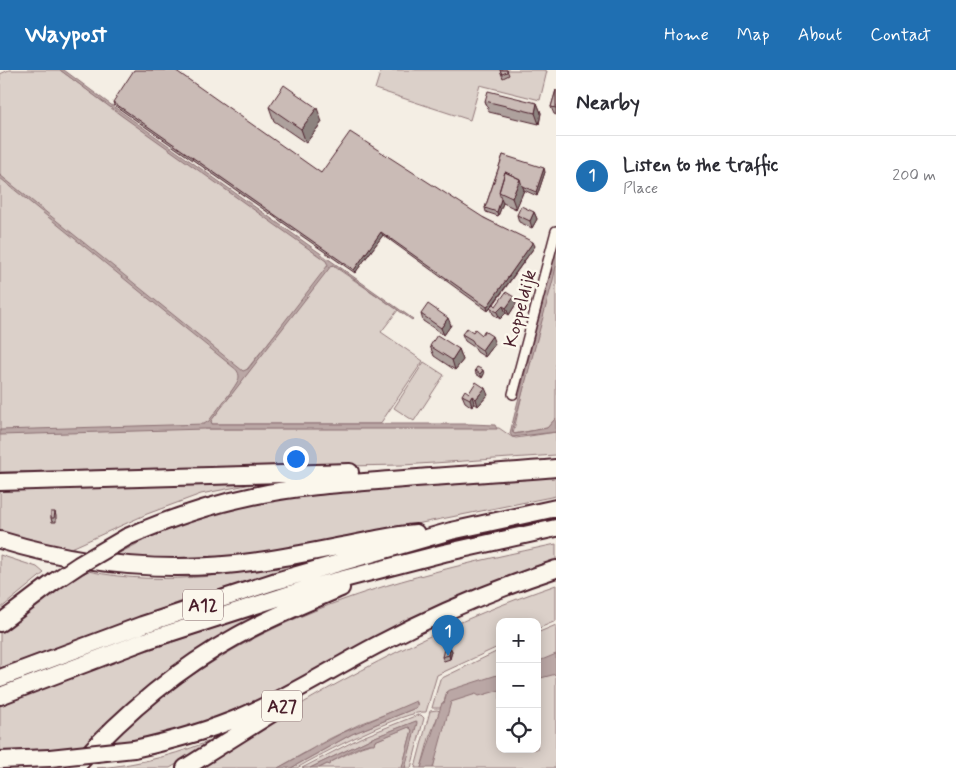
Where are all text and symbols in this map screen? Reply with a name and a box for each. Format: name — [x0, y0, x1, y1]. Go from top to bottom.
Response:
text: Waypost — [25, 20, 107, 51]
text: Home — [664, 23, 709, 47]
text: Map — [737, 23, 770, 47]
text: About — [798, 23, 842, 47]
text: Contact — [870, 23, 931, 47]
text: Nearby — [576, 89, 640, 117]
text: Listen to the traffic — [623, 153, 778, 178]
text: 1 — [588, 165, 596, 186]
text: 200 m — [892, 165, 936, 186]
text: Place — [623, 178, 658, 199]
street label: Koppeldijk — [498, 266, 544, 350]
your location — [283, 446, 309, 472]
road number: A12 — [183, 590, 223, 620]
pin: 1 — [432, 615, 464, 656]
map controls — [496, 618, 541, 753]
button: + — [496, 618, 541, 663]
button: − — [496, 663, 541, 708]
road number: A27 — [262, 690, 302, 722]
button: locate — [496, 708, 541, 753]

